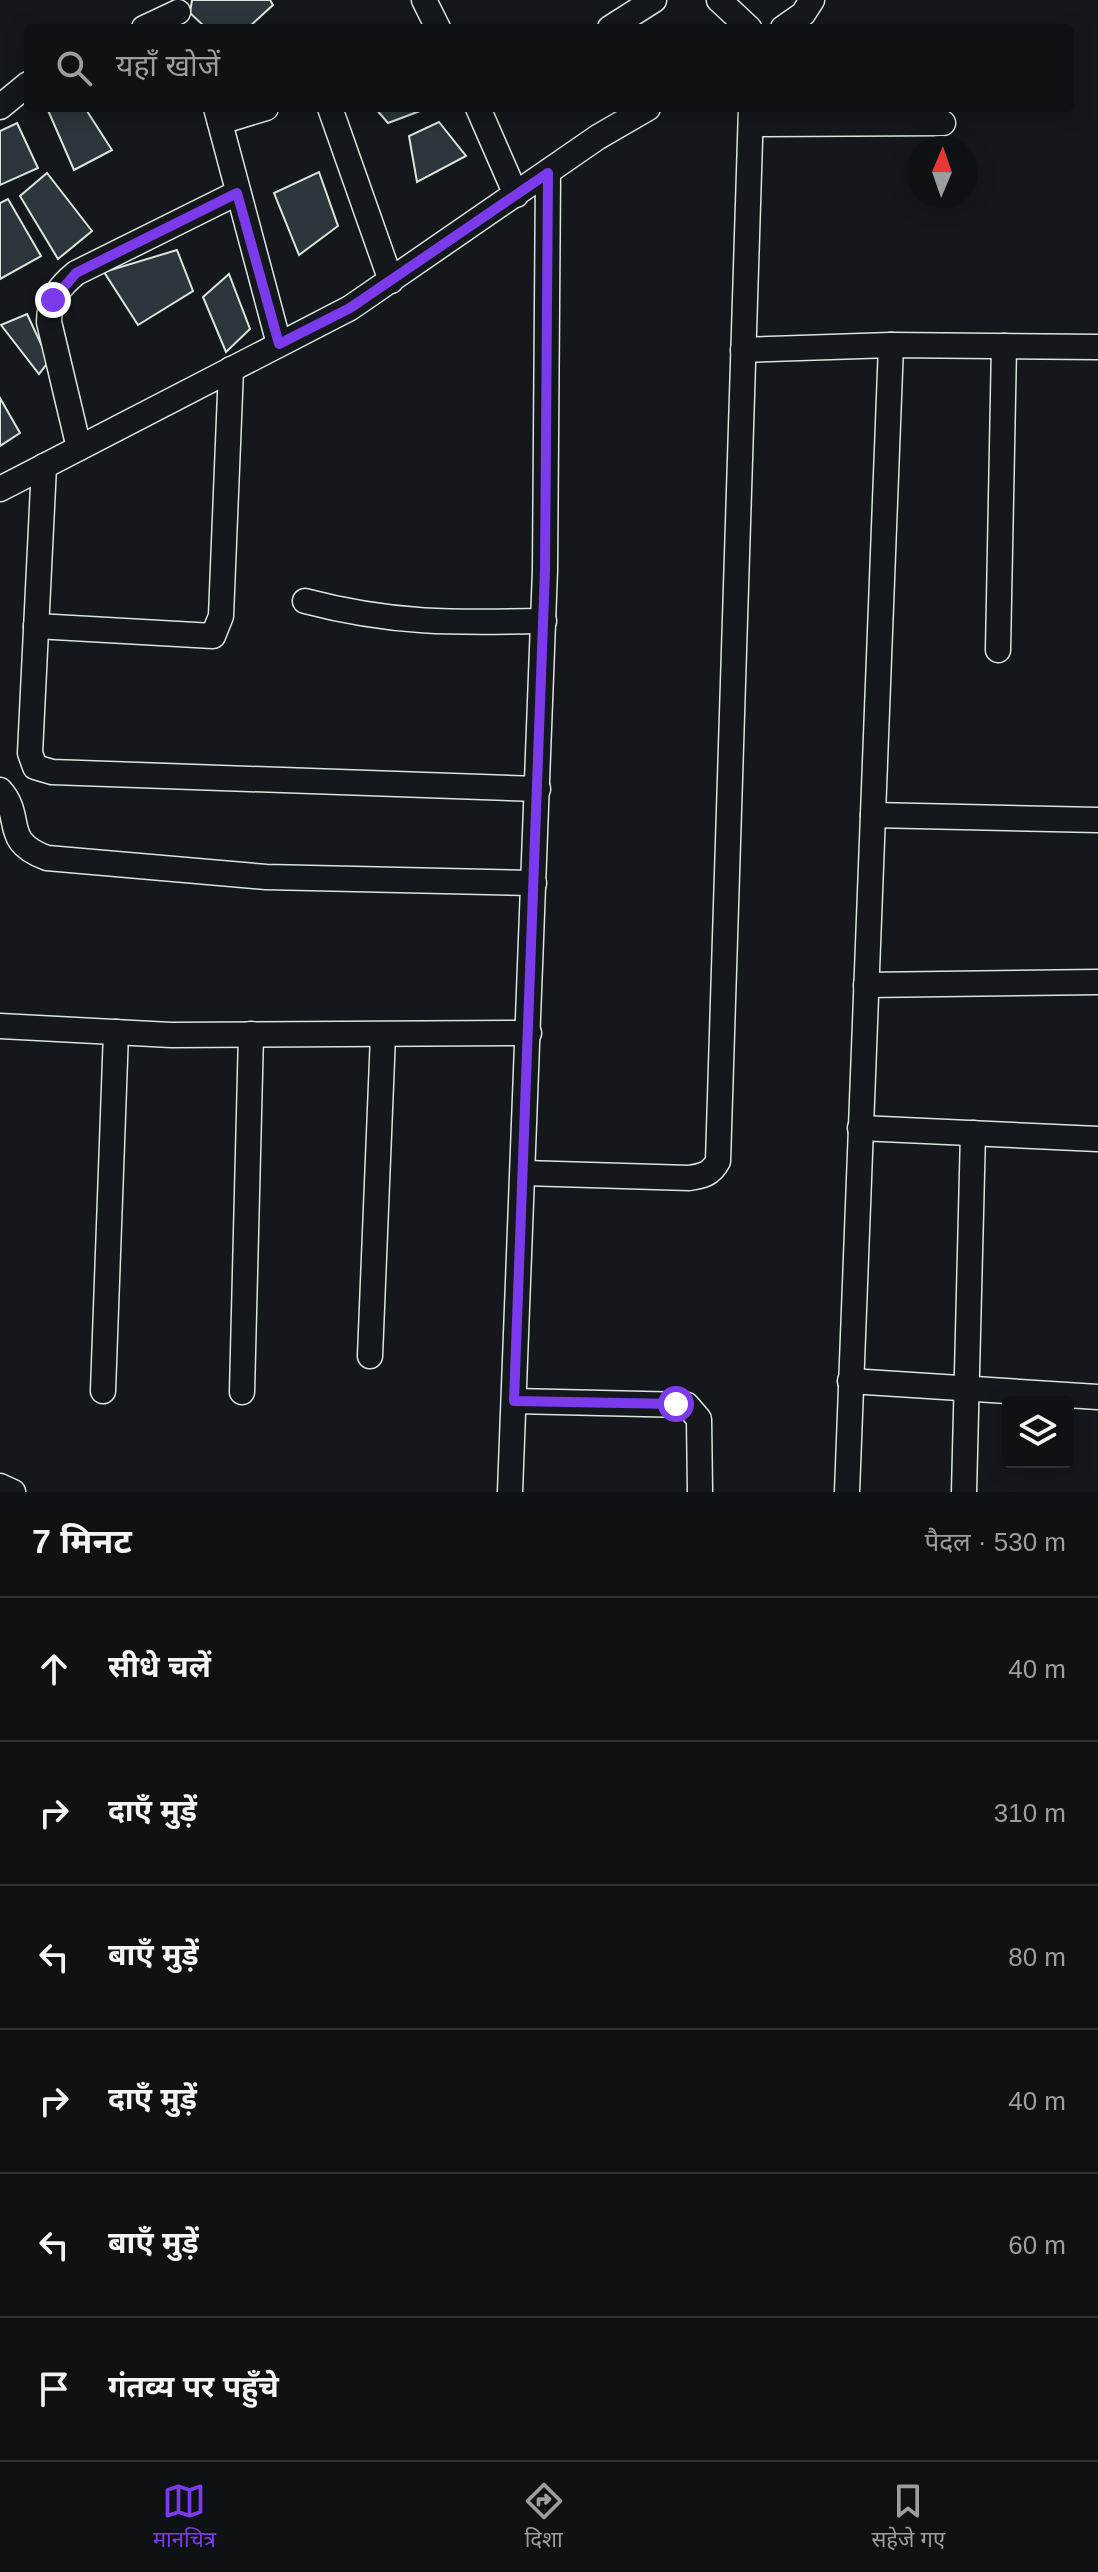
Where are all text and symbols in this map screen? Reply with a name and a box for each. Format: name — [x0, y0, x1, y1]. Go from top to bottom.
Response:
search box — [24, 24, 1074, 112]
icon: search — [52, 46, 96, 90]
text: यहाँ खोजें — [116, 49, 220, 82]
north arrow — [906, 136, 978, 208]
route end — [35, 282, 71, 318]
route start — [658, 1386, 694, 1422]
map controls — [1002, 1396, 1074, 1468]
button: layers — [1002, 1396, 1074, 1468]
text: 7 मिनट — [32, 1522, 132, 1560]
text: पैदल · 530 m — [924, 1527, 1066, 1557]
icon: ahead — [32, 1647, 76, 1691]
text: सीधे चलें — [108, 1650, 211, 1683]
text: 40 m — [1008, 1654, 1066, 1684]
icon: right — [32, 1791, 76, 1835]
text: दाएँ मुड़ें — [108, 1794, 197, 1827]
text: 310 m — [994, 1798, 1066, 1828]
icon: left — [32, 1935, 76, 1979]
text: बाएँ मुड़ें — [108, 1938, 199, 1971]
text: 80 m — [1008, 1942, 1066, 1972]
icon: right — [32, 2079, 76, 2123]
text: दाएँ मुड़ें — [108, 2082, 197, 2115]
text: 40 m — [1008, 2086, 1066, 2116]
icon: left — [32, 2223, 76, 2267]
text: बाएँ मुड़ें — [108, 2226, 199, 2259]
text: 60 m — [1008, 2230, 1066, 2260]
icon: arrive — [32, 2367, 76, 2411]
text: गंतव्य पर पहुँचे — [108, 2370, 279, 2403]
tab: मानचित्र — [153, 2479, 216, 2556]
tab: दिशा — [522, 2479, 566, 2556]
tab: सहेजे गए — [872, 2479, 945, 2556]

